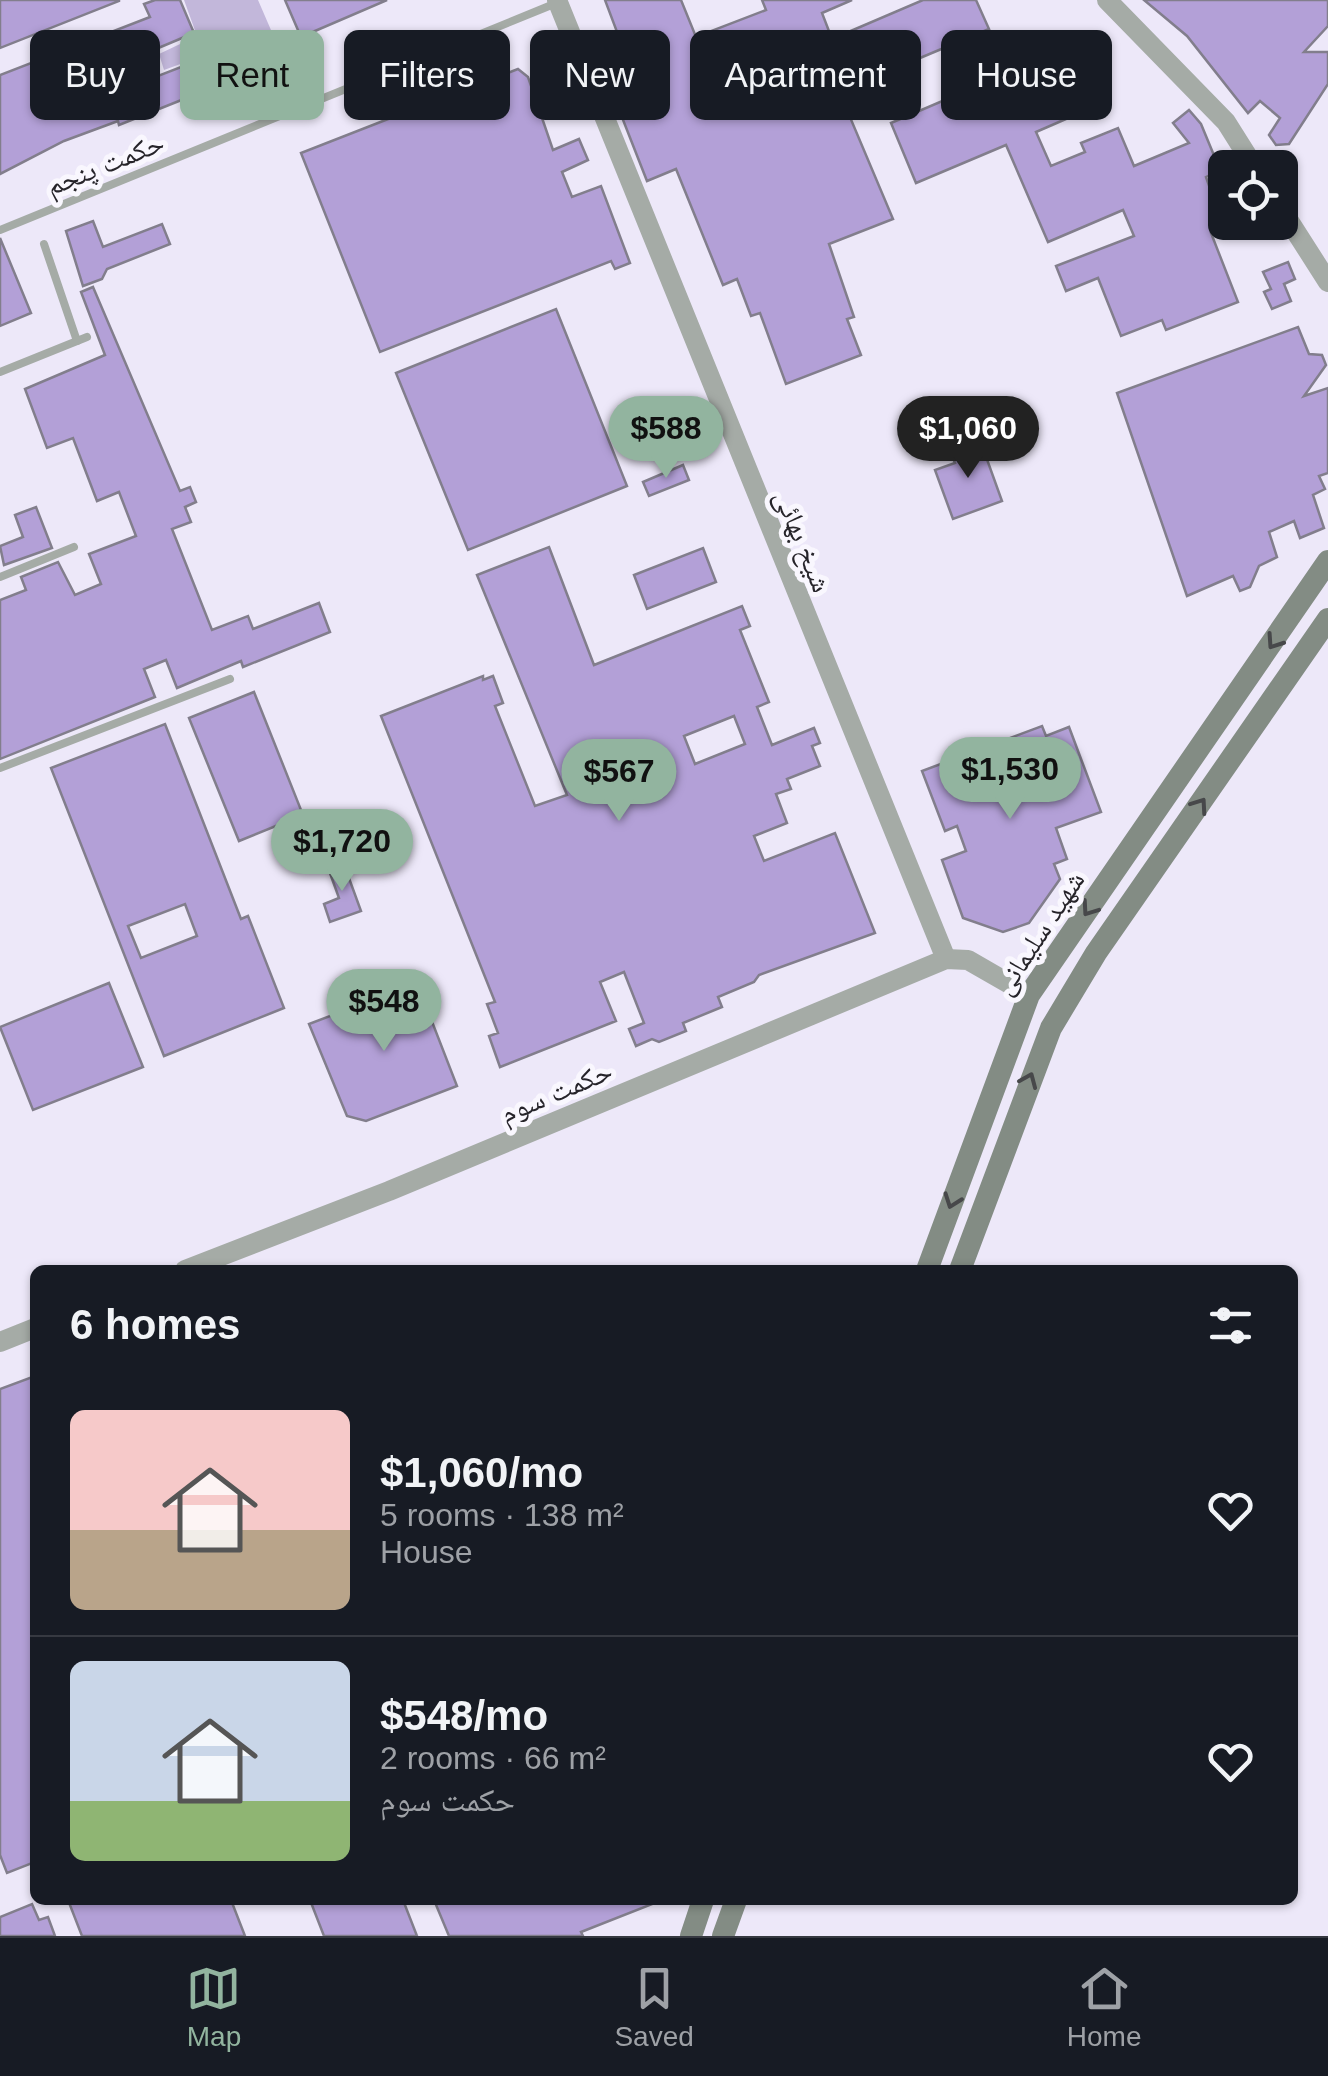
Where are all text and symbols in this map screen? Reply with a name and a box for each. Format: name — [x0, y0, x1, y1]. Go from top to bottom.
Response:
chip: Buy — [30, 30, 160, 120]
chip: Rent — [180, 30, 324, 120]
chip: Filters — [344, 30, 510, 120]
chip: New — [530, 30, 670, 120]
chip: Apartment — [690, 30, 921, 120]
chip: House — [941, 30, 1112, 120]
street label: حکمت پنجم — [42, 126, 169, 204]
map controls — [1208, 150, 1298, 240]
button: locate — [1208, 150, 1298, 240]
pin: $588 — [607, 396, 725, 481]
pin: $1,060 — [887, 396, 1049, 481]
text: $588 — [630, 410, 702, 446]
text: $1,060 — [919, 410, 1017, 446]
street label: شیخ بهائی — [767, 485, 837, 597]
one-way arrow — [1267, 631, 1286, 649]
pin: $1,530 — [929, 737, 1091, 822]
pin: $567 — [560, 739, 678, 824]
text: $1,530 — [961, 751, 1059, 787]
text: $567 — [583, 753, 655, 789]
one-way arrow — [1188, 797, 1206, 816]
pin: $1,720 — [261, 809, 423, 894]
text: $1,720 — [293, 823, 391, 859]
street label: شهید سلیمانی — [988, 865, 1092, 1002]
one-way arrow — [1083, 898, 1101, 916]
pin: $548 — [325, 969, 443, 1054]
text: $548 — [348, 983, 420, 1019]
street label: حکمت سوم — [496, 1055, 618, 1132]
one-way arrow — [1017, 1072, 1037, 1090]
one-way arrow — [943, 1192, 964, 1209]
icon: filters — [1203, 1298, 1258, 1353]
text: 6 homes — [70, 1301, 240, 1348]
text: $1,060/mo — [380, 1449, 583, 1496]
icon: home — [150, 1450, 270, 1570]
icon: heart — [1203, 1483, 1258, 1538]
text: 5 rooms · 138 m² — [380, 1497, 624, 1533]
text: House — [380, 1534, 473, 1570]
text: $548/mo — [380, 1692, 548, 1739]
icon: home — [150, 1701, 270, 1821]
icon: heart — [1203, 1734, 1258, 1789]
text: 2 rooms · 66 m² — [380, 1740, 606, 1776]
text: حکمت سوم — [380, 1782, 515, 1818]
tab: Map — [186, 1961, 241, 2053]
tab: Saved — [614, 1961, 694, 2053]
tab: Home — [1067, 1961, 1141, 2053]

